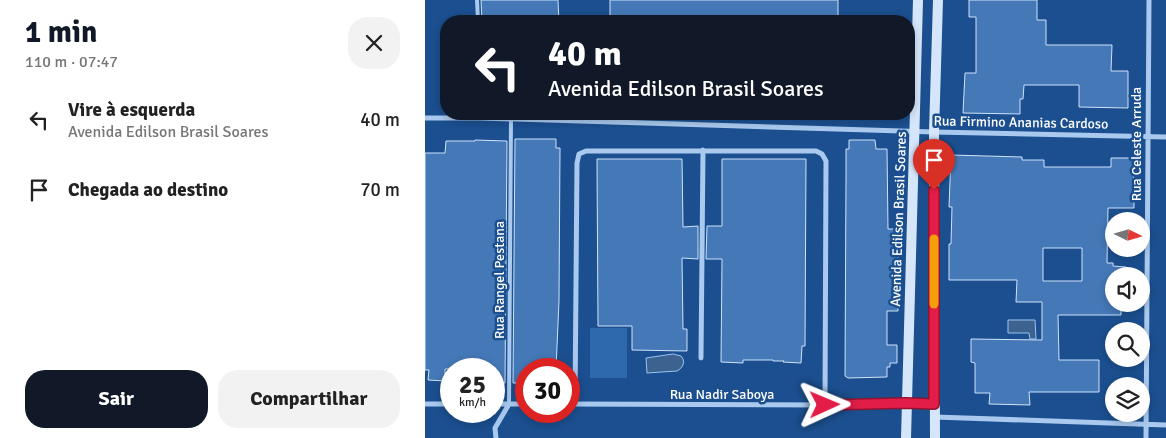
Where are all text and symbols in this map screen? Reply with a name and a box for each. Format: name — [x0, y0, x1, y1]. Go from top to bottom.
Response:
text: 1 min — [25, 14, 97, 51]
button: close — [348, 17, 400, 69]
text: 40 m — [548, 32, 622, 75]
icon: left — [465, 35, 530, 100]
text: 110 m · 07:47 — [25, 52, 118, 72]
text: Avenida Edilson Brasil Soares — [548, 75, 824, 102]
street label: Rua Celeste Arruda — [1128, 87, 1145, 201]
text: Vire à esquerda — [68, 98, 195, 122]
icon: left — [25, 106, 53, 134]
text: 40 m — [360, 108, 400, 132]
street label: Rua Firmino Ananias Cardoso — [933, 112, 1109, 133]
text: Avenida Edilson Brasil Soares — [68, 122, 269, 142]
street label: Avenida Edilson Brasil Soares — [887, 131, 910, 307]
pin — [913, 139, 955, 190]
icon: arrive — [920, 146, 948, 174]
icon: arrive — [25, 176, 53, 204]
text: Chegada ao destino — [68, 178, 228, 202]
text: 70 m — [360, 178, 400, 202]
north arrow — [1105, 212, 1150, 258]
map controls — [1105, 212, 1150, 422]
street label: Rua Rangel Pestana — [491, 221, 508, 339]
button: sound — [1105, 267, 1150, 312]
button: search — [1105, 322, 1150, 367]
speed limit sign: 30 — [515, 358, 580, 423]
text: 25 — [459, 369, 486, 400]
button: Sair — [25, 370, 208, 428]
button: Compartilhar — [218, 370, 400, 428]
button: layers — [1105, 377, 1150, 422]
position arrow — [798, 378, 850, 430]
street label: Rua Nadir Saboya — [670, 386, 774, 403]
text: km/h — [459, 395, 486, 410]

